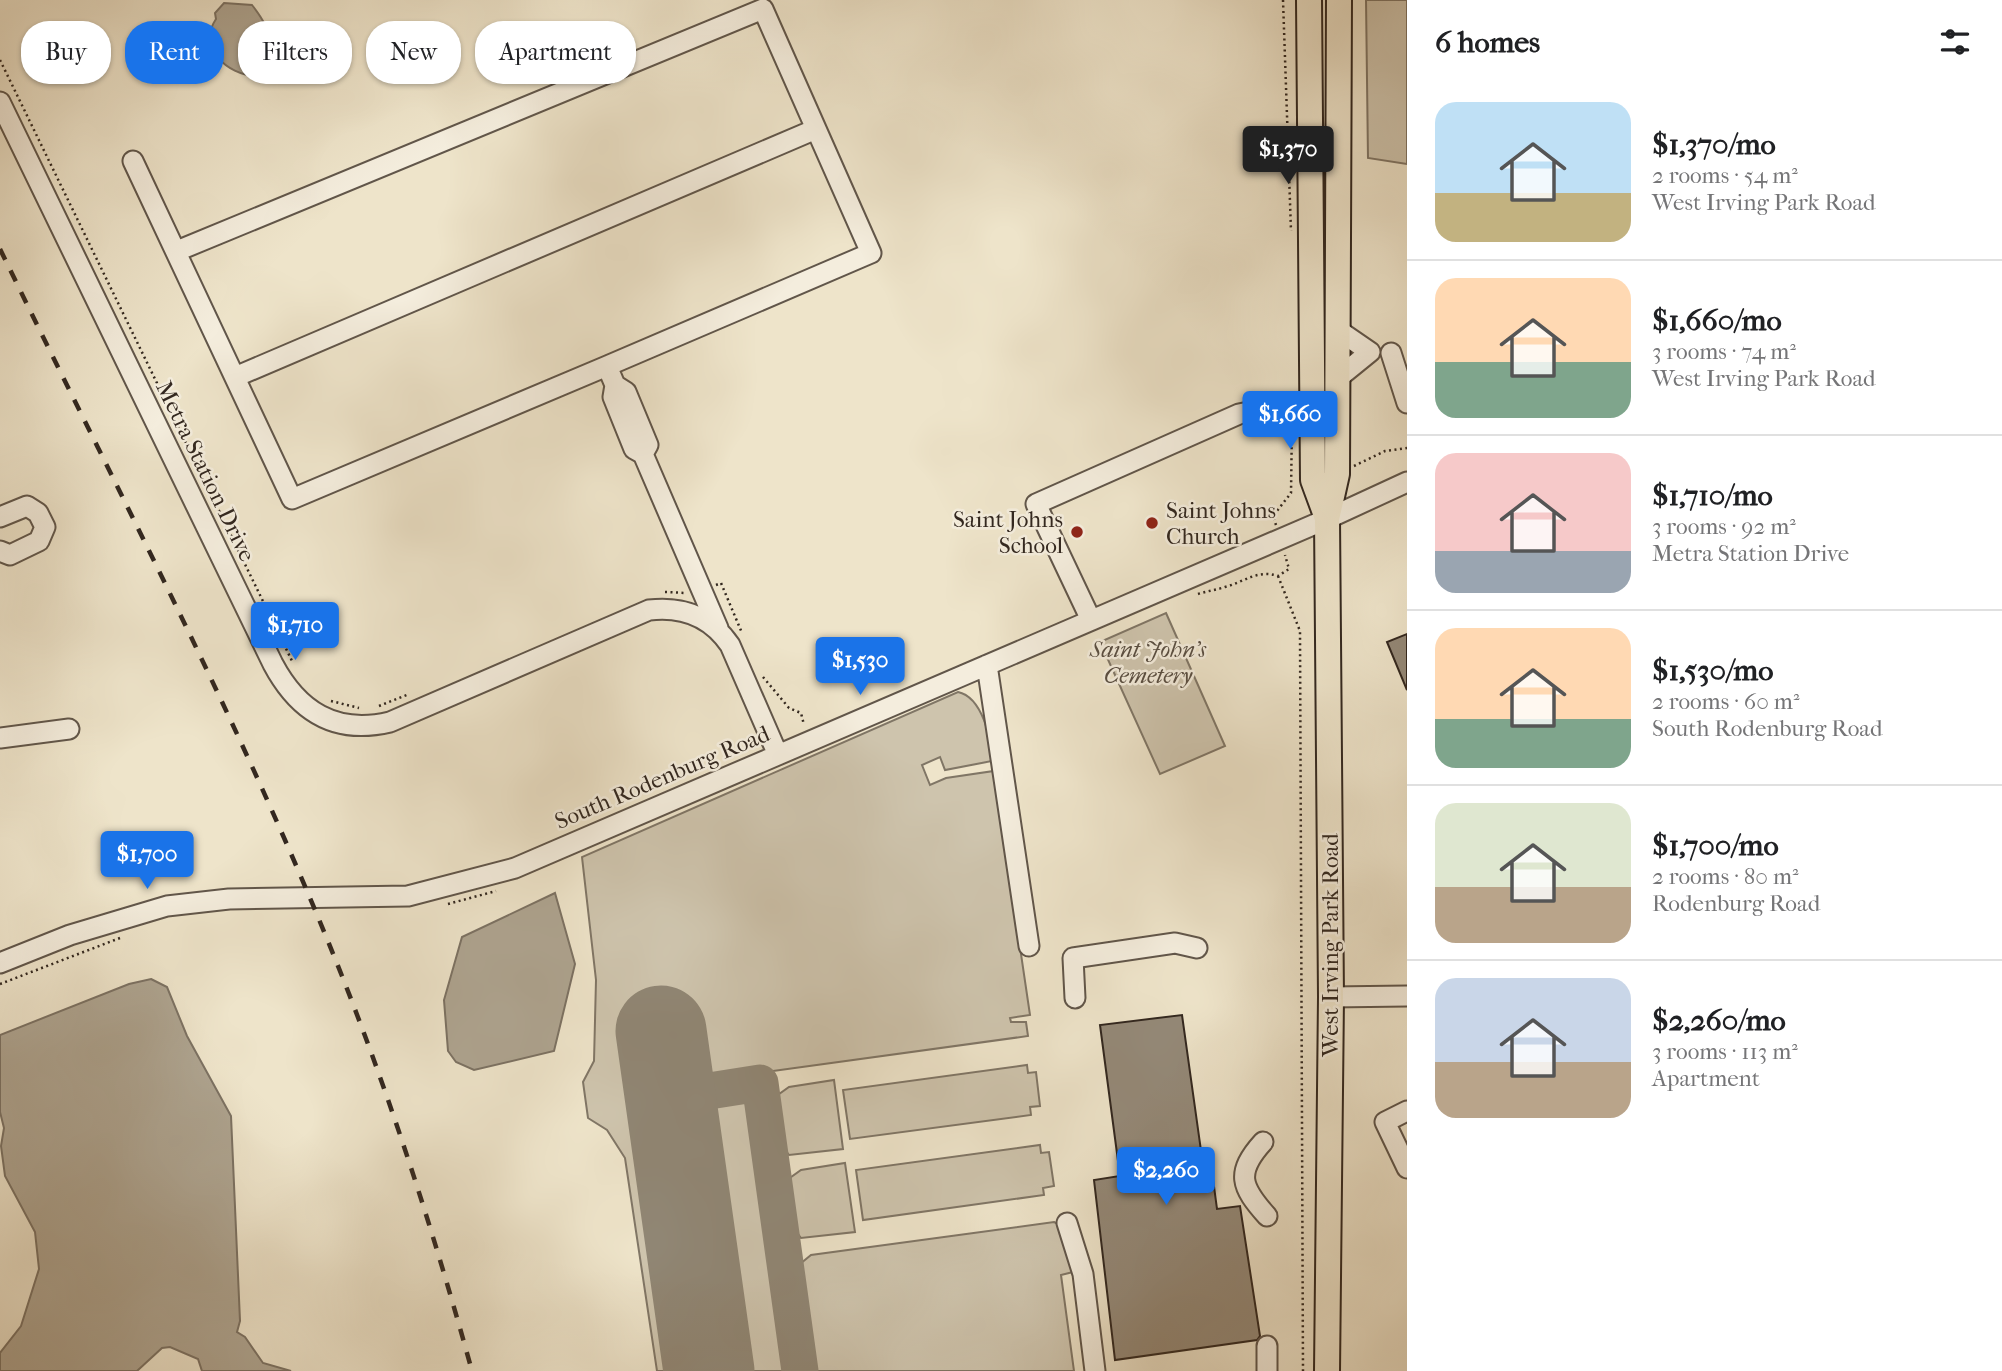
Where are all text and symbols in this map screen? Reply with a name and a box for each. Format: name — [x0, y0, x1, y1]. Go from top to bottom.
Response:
chip: Buy — [21, 21, 111, 84]
chip: Rent — [125, 21, 224, 84]
chip: Filters — [238, 21, 352, 84]
chip: New — [366, 21, 461, 84]
chip: Apartment — [475, 21, 636, 84]
icon: filters — [1936, 23, 1974, 61]
text: 6 homes — [1435, 25, 1540, 60]
pin: $1,370 — [1231, 127, 1345, 186]
text: $1,370/mo — [1652, 127, 1776, 162]
icon: home — [1491, 130, 1575, 214]
text: $1,370 — [1259, 135, 1317, 162]
text: 2 rooms · 54 m² — [1652, 162, 1798, 189]
text: West Irving Park Road — [1652, 189, 1876, 216]
text: $1,660/mo — [1652, 303, 1782, 338]
icon: home — [1491, 306, 1575, 390]
text: 3 rooms · 74 m² — [1652, 338, 1796, 365]
text: West Irving Park Road — [1652, 365, 1876, 392]
street label: Metra Station Drive — [150, 377, 261, 566]
pin: $1,660 — [1233, 392, 1347, 451]
text: $1,660 — [1258, 400, 1322, 427]
text: $1,710/mo — [1652, 478, 1773, 513]
icon: home — [1491, 481, 1575, 565]
place label: Saint Johns Church — [1166, 497, 1276, 550]
place label: Saint Johns School — [953, 506, 1064, 559]
text: 3 rooms · 92 m² — [1652, 513, 1796, 540]
marker: Saint Johns Church — [1144, 515, 1160, 531]
marker: Saint Johns School — [1069, 524, 1085, 540]
text: Metra Station Drive — [1652, 540, 1849, 567]
pin: $1,710 — [238, 602, 352, 662]
text: $1,710 — [267, 611, 323, 638]
park label: Saint John's Cemetery — [1089, 636, 1207, 689]
pin: $1,530 — [803, 638, 917, 697]
text: $1,530 — [832, 646, 888, 673]
text: $1,530/mo — [1652, 653, 1773, 688]
icon: home — [1491, 656, 1575, 740]
text: 2 rooms · 60 m² — [1652, 688, 1799, 715]
text: South Rodenburg Road — [1652, 715, 1883, 742]
street label: South Rodenburg Road — [551, 720, 774, 835]
text: $1,700/mo — [1652, 828, 1779, 863]
icon: home — [1491, 831, 1575, 915]
pin: $1,700 — [90, 832, 204, 891]
street label: West Irving Park Road — [1317, 833, 1344, 1058]
text: $1,700 — [117, 840, 177, 867]
text: 2 rooms · 80 m² — [1652, 863, 1799, 890]
text: Rodenburg Road — [1652, 890, 1820, 917]
text: $2,260/mo — [1652, 1003, 1786, 1038]
icon: home — [1491, 1006, 1575, 1090]
text: 3 rooms · 113 m² — [1652, 1038, 1798, 1065]
text: Apartment — [1652, 1065, 1760, 1092]
pin: $2,260 — [1109, 1148, 1223, 1207]
text: $2,260 — [1133, 1156, 1199, 1183]

